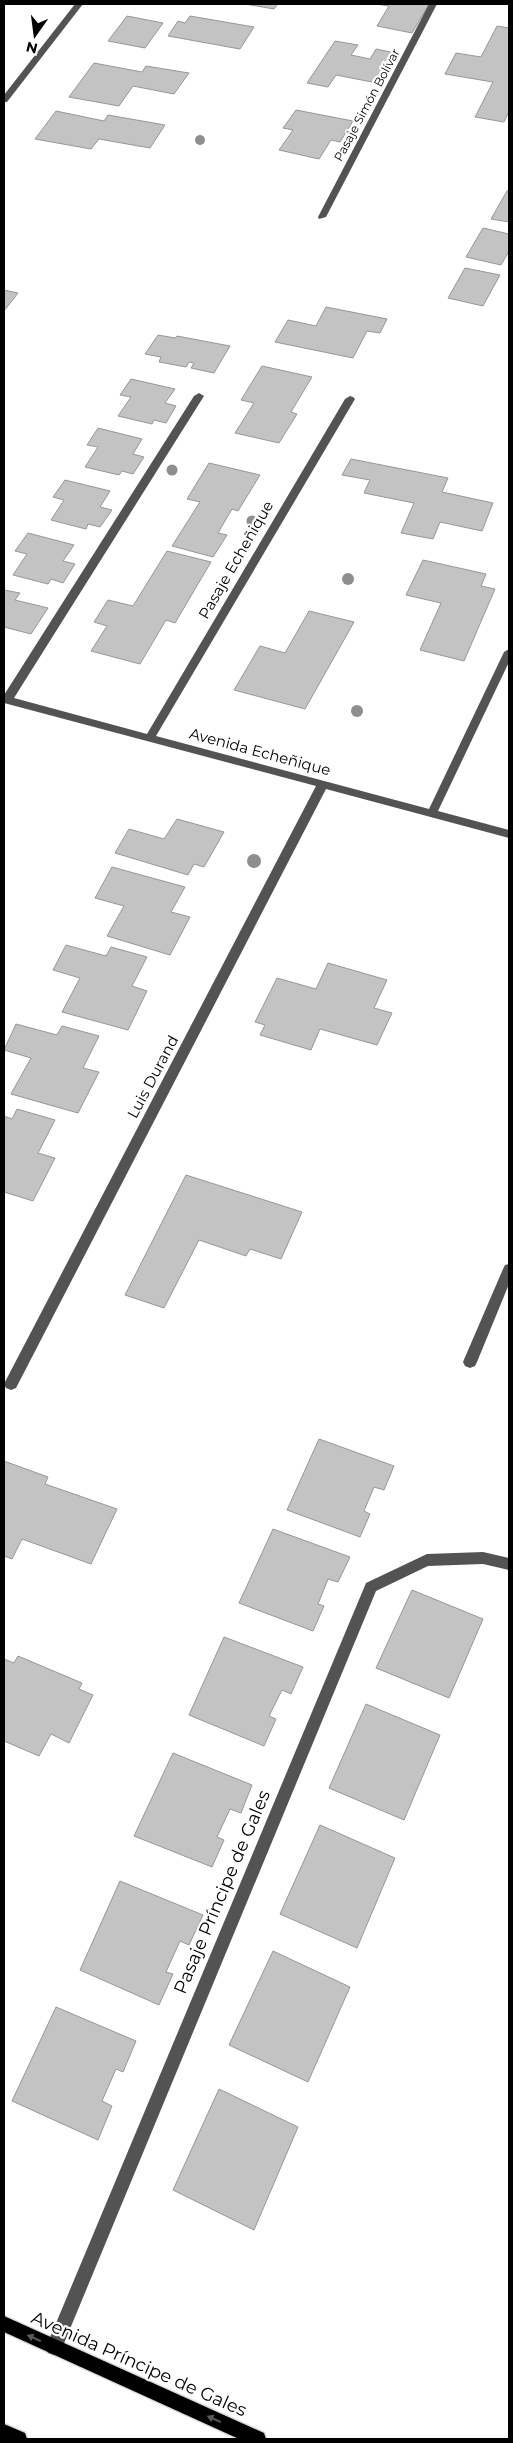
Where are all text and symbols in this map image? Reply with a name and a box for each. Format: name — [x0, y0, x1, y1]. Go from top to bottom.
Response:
north arrow — [10, 10, 60, 60]
text: N — [24, 38, 40, 58]
street label: Pasaje Simón Bolívar — [330, 46, 403, 164]
street label: Pasaje Echeñique — [194, 497, 277, 622]
street label: Avenida Echeñique — [187, 724, 333, 780]
street label: Luis Durand — [123, 1032, 182, 1121]
street label: Pasaje Príncipe de Gales — [169, 1787, 275, 1997]
street label: Avenida Príncipe de Gales — [28, 2306, 250, 2422]
one-way arrow — [27, 2333, 41, 2341]
one-way arrow — [207, 2415, 221, 2423]

